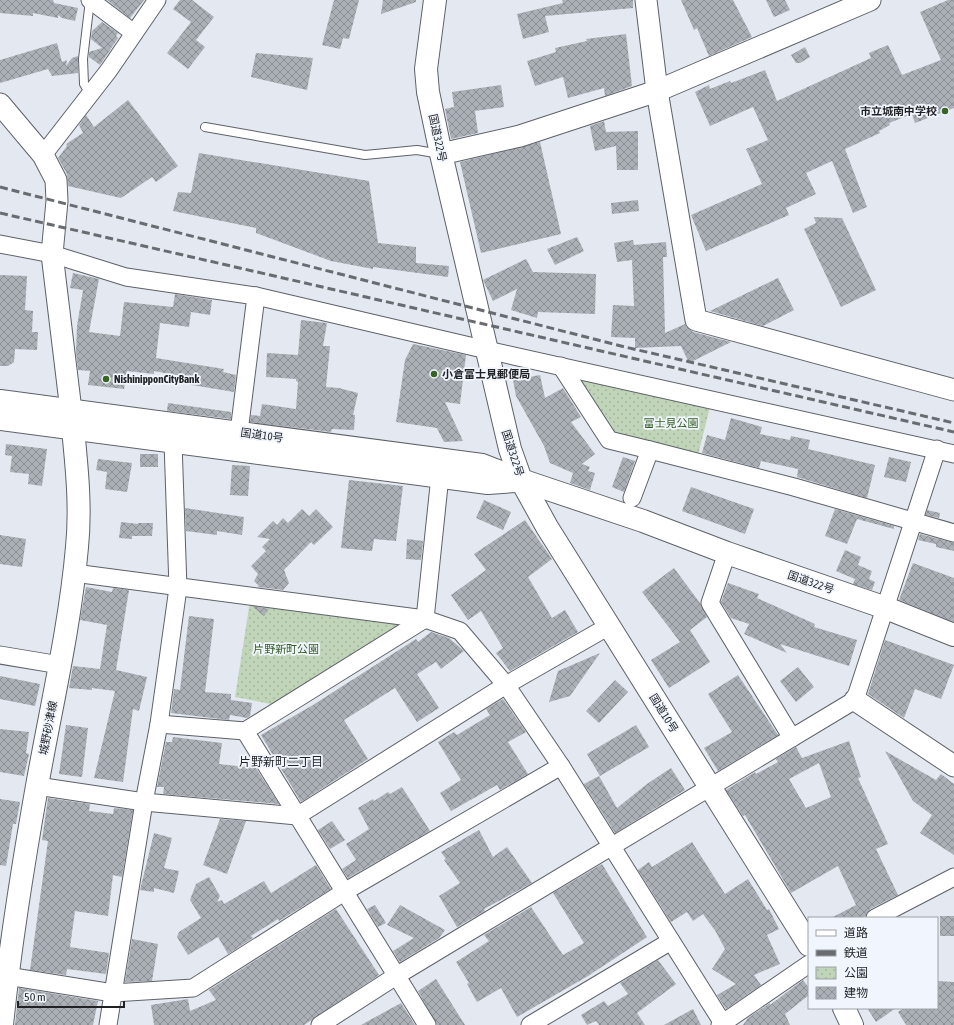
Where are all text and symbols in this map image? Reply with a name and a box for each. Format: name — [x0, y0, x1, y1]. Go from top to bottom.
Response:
place label: 市立城南中学校 — [860, 105, 937, 117]
marker: 市立城南中学校 — [940, 106, 950, 116]
street label: 国道322号 — [427, 113, 449, 163]
place label: 小倉富士見郵便局 — [442, 368, 530, 380]
marker: 小倉富士見郵便局 — [429, 369, 439, 379]
place label: NishinipponCityBank — [114, 373, 199, 385]
marker: NishinipponCityBank — [101, 374, 111, 384]
park label: 富士見公園 — [644, 417, 699, 429]
street label: 国道10号 — [240, 426, 284, 444]
street label: 国道322号 — [500, 428, 526, 478]
street label: 国道322号 — [786, 568, 836, 596]
park label: 片野新町公園 — [253, 643, 319, 655]
street label: 国道10号 — [647, 691, 681, 735]
street label: 城野砂津線 — [37, 700, 59, 756]
district label: 片野新町二丁目 — [239, 755, 323, 769]
legend — [808, 917, 938, 1009]
text: 道路 — [844, 926, 868, 940]
text: 鉄道 — [844, 946, 868, 960]
text: 公園 — [844, 966, 868, 980]
scale bar — [18, 983, 124, 1009]
text: 建物 — [844, 986, 868, 1000]
text: 50 m — [24, 990, 46, 1004]

